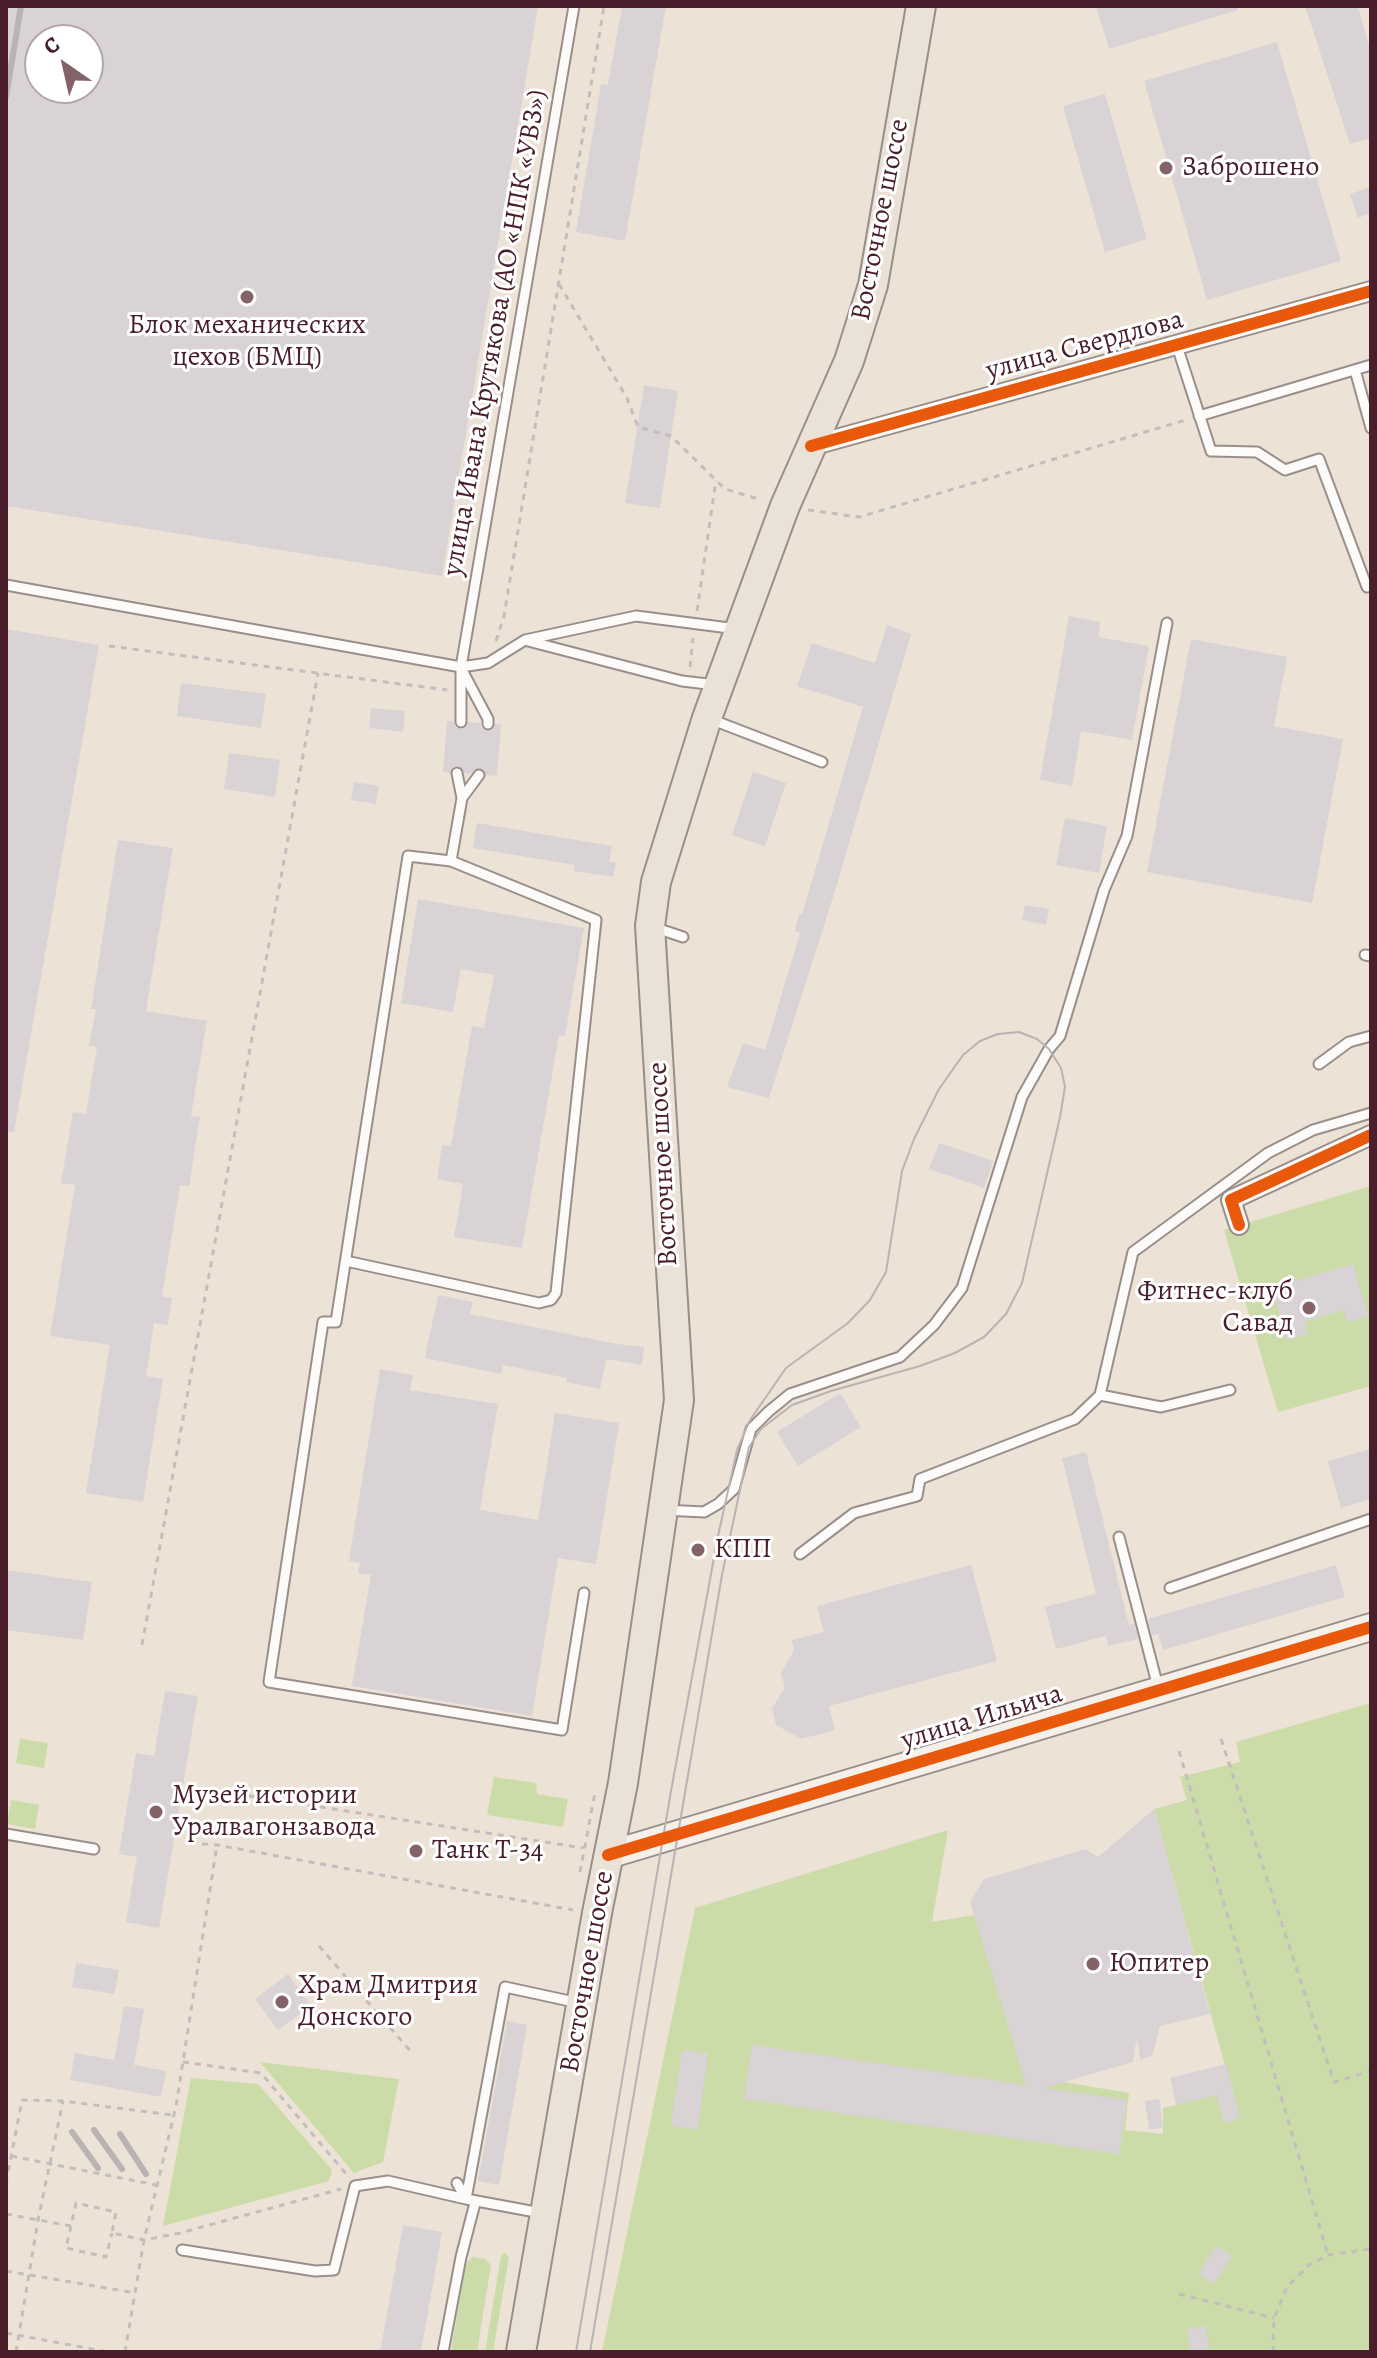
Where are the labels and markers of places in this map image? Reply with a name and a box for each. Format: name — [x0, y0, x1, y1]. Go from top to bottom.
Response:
place label: Заброшено — [1182, 151, 1319, 185]
marker: Заброшено — [1157, 159, 1175, 177]
marker: Блок механических цехов (БМЦ) — [238, 288, 256, 306]
place label: Блок механических цехов (БМЦ) — [128, 309, 366, 375]
place label: Фитнес-клуб Савад — [1137, 1275, 1293, 1341]
marker: Фитнес-клуб Савад — [1300, 1299, 1318, 1317]
place label: КПП — [714, 1533, 772, 1567]
marker: КПП — [689, 1541, 707, 1559]
place label: Музей истории Уралвагонзавода — [172, 1779, 376, 1845]
marker: Музей истории Уралвагонзавода — [147, 1803, 165, 1821]
place label: Танк Т-34 — [432, 1834, 543, 1868]
marker: Танк Т-34 — [407, 1842, 425, 1860]
place label: Юпитер — [1109, 1947, 1209, 1981]
marker: Юпитер — [1084, 1955, 1102, 1973]
place label: Храм Дмитрия Донского — [298, 1969, 478, 2035]
marker: Храм Дмитрия Донского — [273, 1993, 291, 2011]

